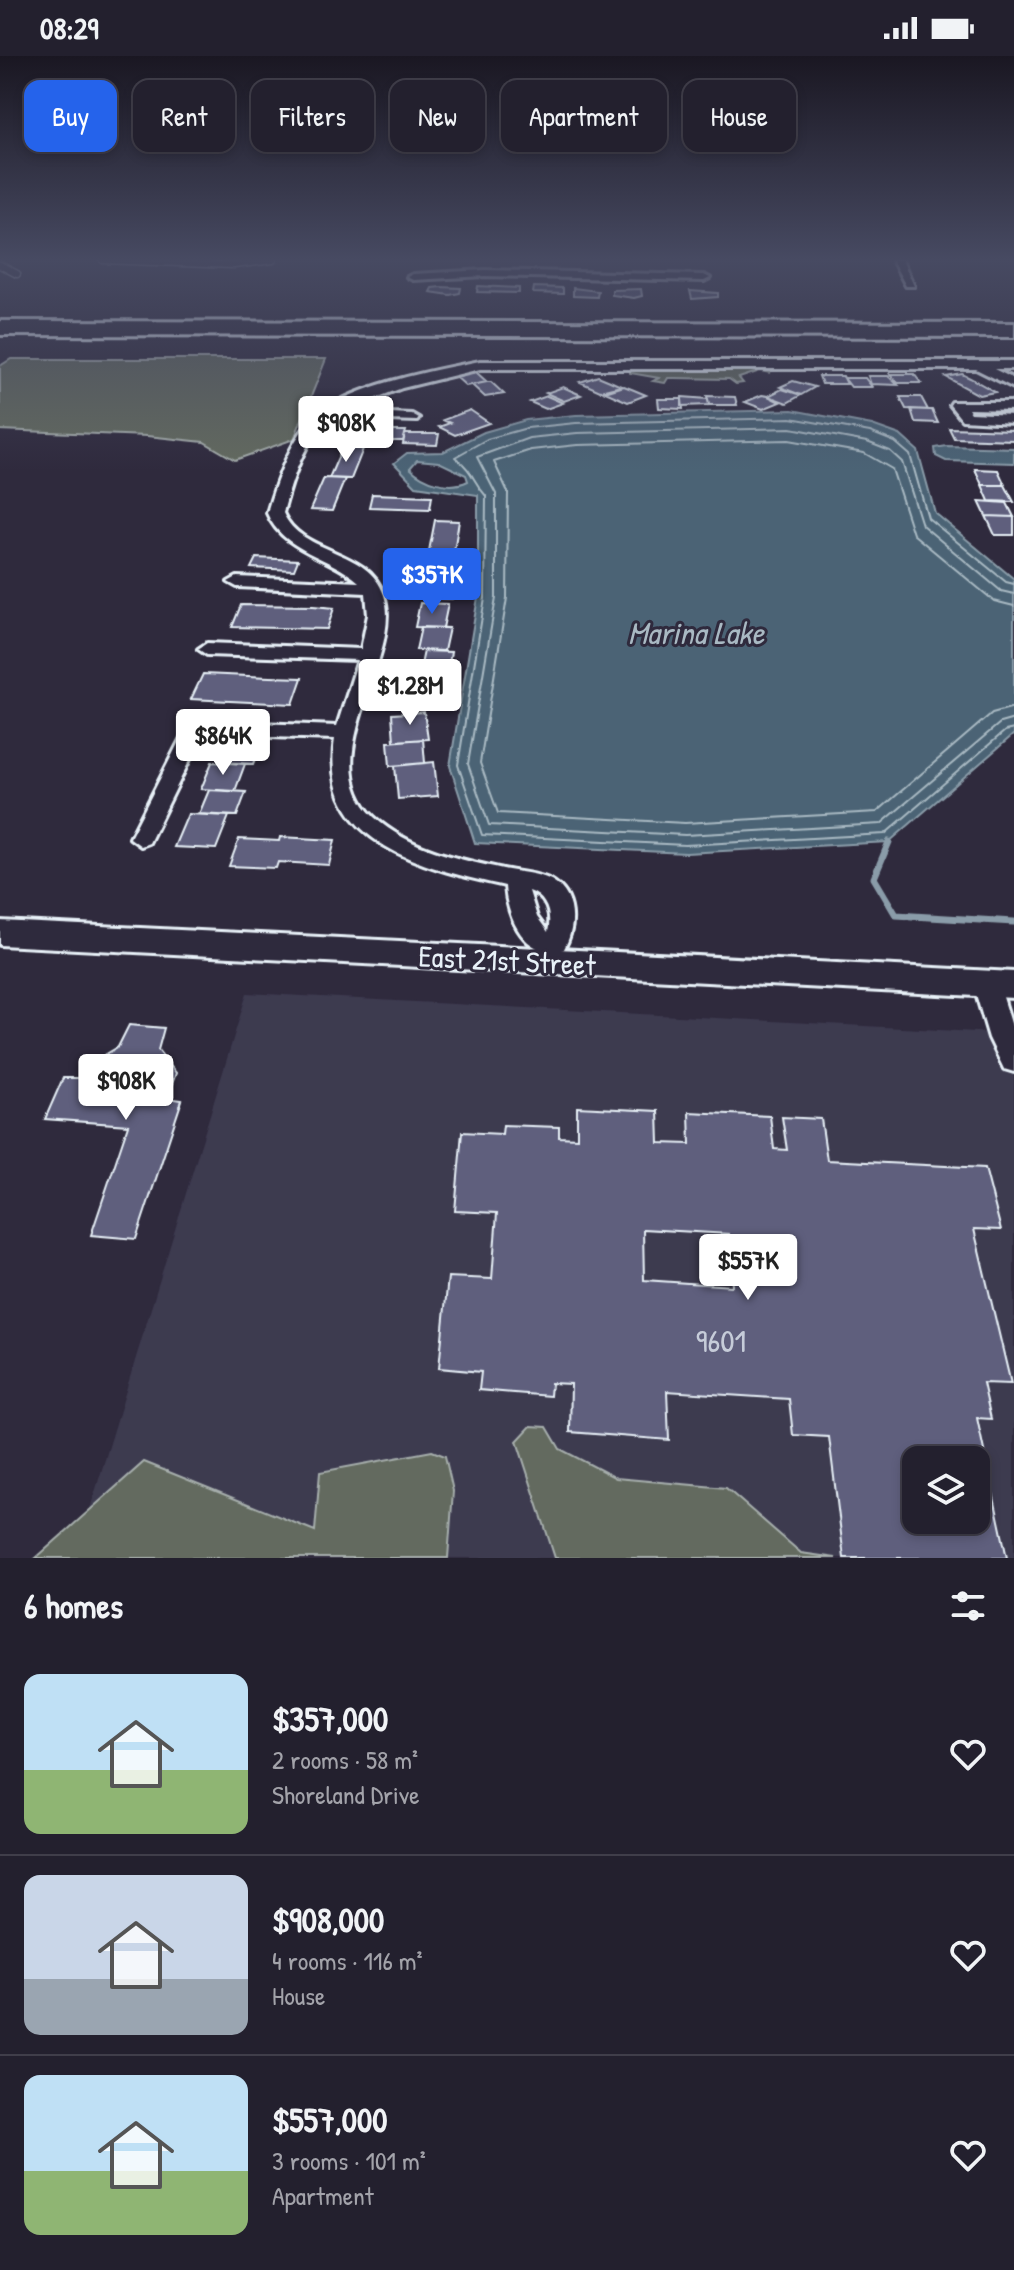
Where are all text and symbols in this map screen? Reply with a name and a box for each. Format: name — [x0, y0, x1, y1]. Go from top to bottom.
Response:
text: 08:29 — [40, 8, 98, 48]
chip: Buy — [24, 80, 117, 152]
chip: Rent — [133, 80, 235, 152]
chip: Filters — [251, 80, 374, 152]
chip: New — [390, 80, 485, 152]
chip: Apartment — [501, 80, 667, 152]
chip: House — [683, 80, 796, 152]
pin: $908K — [290, 396, 402, 464]
text: $908K — [316, 404, 376, 439]
pin: $357K — [376, 548, 488, 616]
text: $357K — [401, 556, 463, 591]
water label: Marina Lake — [628, 611, 765, 654]
pin: $1.28M — [345, 659, 475, 727]
text: $1.28M — [376, 667, 444, 702]
pin: $864K — [167, 709, 279, 777]
text: $864K — [194, 717, 252, 752]
street label: East 21st Street — [417, 935, 597, 985]
pin: $908K — [70, 1054, 182, 1122]
text: $908K — [96, 1062, 156, 1097]
pin: $557K — [692, 1234, 804, 1302]
text: $557K — [717, 1242, 779, 1277]
house number: 9601 — [696, 1319, 746, 1362]
map controls — [902, 1446, 990, 1534]
button: layers — [902, 1446, 990, 1534]
text: 6 homes — [24, 1583, 123, 1629]
icon: filters — [946, 1584, 990, 1628]
text: $357,000 — [272, 1696, 388, 1742]
icon: home — [88, 1706, 184, 1802]
icon: heart — [946, 1732, 990, 1776]
text: 2 rooms · 58 m² — [272, 1742, 418, 1777]
text: Shoreland Drive — [272, 1777, 420, 1812]
text: $908,000 — [272, 1897, 384, 1943]
icon: home — [88, 1907, 184, 2003]
icon: heart — [946, 1933, 990, 1977]
text: 4 rooms · 116 m² — [272, 1943, 422, 1978]
text: House — [272, 1978, 325, 2013]
text: $557,000 — [272, 2097, 387, 2143]
icon: home — [88, 2107, 184, 2203]
icon: heart — [946, 2133, 990, 2177]
text: 3 rooms · 101 m² — [272, 2143, 426, 2178]
text: Apartment — [272, 2178, 374, 2213]

